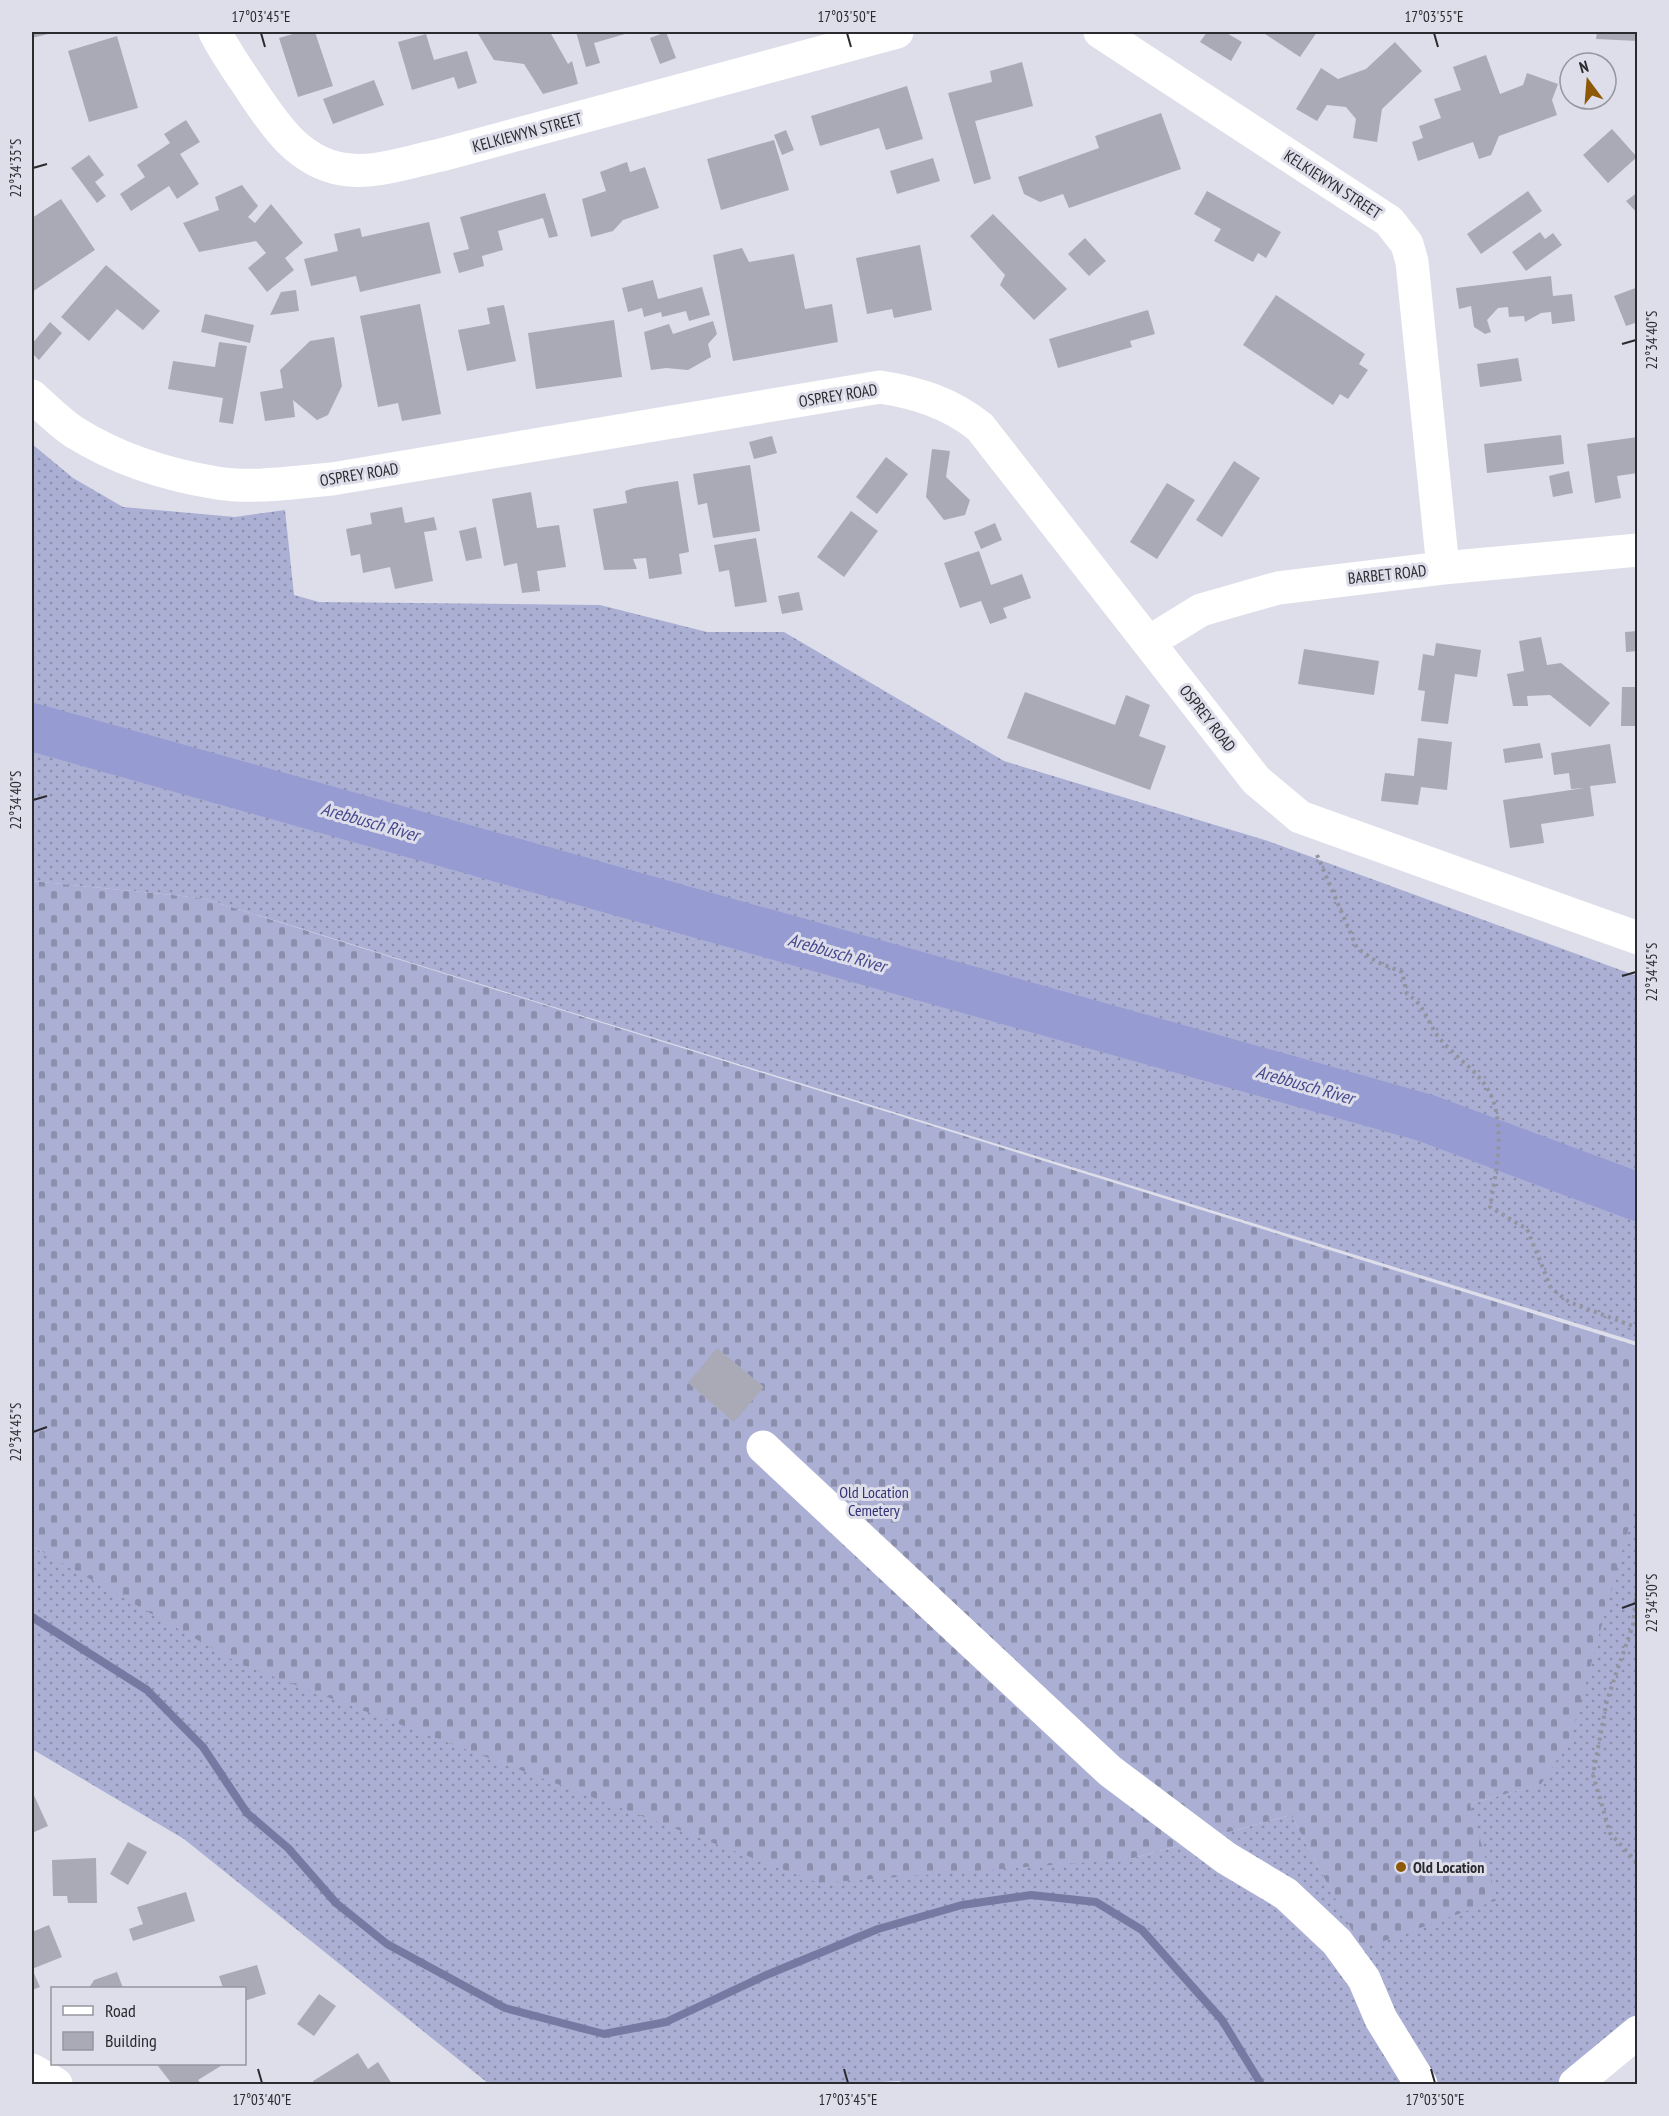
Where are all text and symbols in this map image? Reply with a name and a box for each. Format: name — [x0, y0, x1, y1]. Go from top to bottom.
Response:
text: 17°03'45"E — [231, 7, 291, 26]
text: 17°03'50"E — [817, 7, 877, 26]
text: 17°03'55"E — [1404, 7, 1464, 26]
north arrow — [1558, 51, 1618, 111]
text: N — [1577, 56, 1591, 77]
street label: KELKIEWYN STREET — [470, 108, 584, 156]
text: 22°34'35"S — [6, 138, 25, 198]
street label: KELKIEWYN STREET — [1280, 145, 1386, 223]
text: 22°34'40"S — [1642, 310, 1661, 370]
street label: OSPREY ROAD — [797, 379, 879, 411]
street label: OSPREY ROAD — [318, 458, 400, 490]
street label: BARBET ROAD — [1347, 560, 1427, 588]
street label: OSPREY ROAD — [1176, 681, 1240, 755]
text: 22°34'40"S — [6, 770, 25, 830]
water label: Arebbusch River — [319, 797, 425, 847]
water label: Arebbusch River — [786, 928, 892, 978]
text: 22°34'45"S — [1642, 942, 1661, 1002]
water label: Arebbusch River — [1254, 1060, 1360, 1110]
text: 22°34'45"S — [6, 1402, 25, 1462]
park label: Old Location Cemetery — [839, 1482, 909, 1520]
text: 22°34'50"S — [1642, 1573, 1661, 1633]
place label: Old Location — [1413, 1857, 1484, 1877]
marker: Old Location — [1394, 1860, 1408, 1874]
legend — [51, 1987, 246, 2065]
text: Road — [105, 1999, 136, 2022]
text: Building — [105, 2029, 157, 2052]
text: 17°03'40"E — [232, 2090, 292, 2109]
text: 17°03'45"E — [818, 2090, 878, 2109]
text: 17°03'50"E — [1405, 2090, 1465, 2109]

